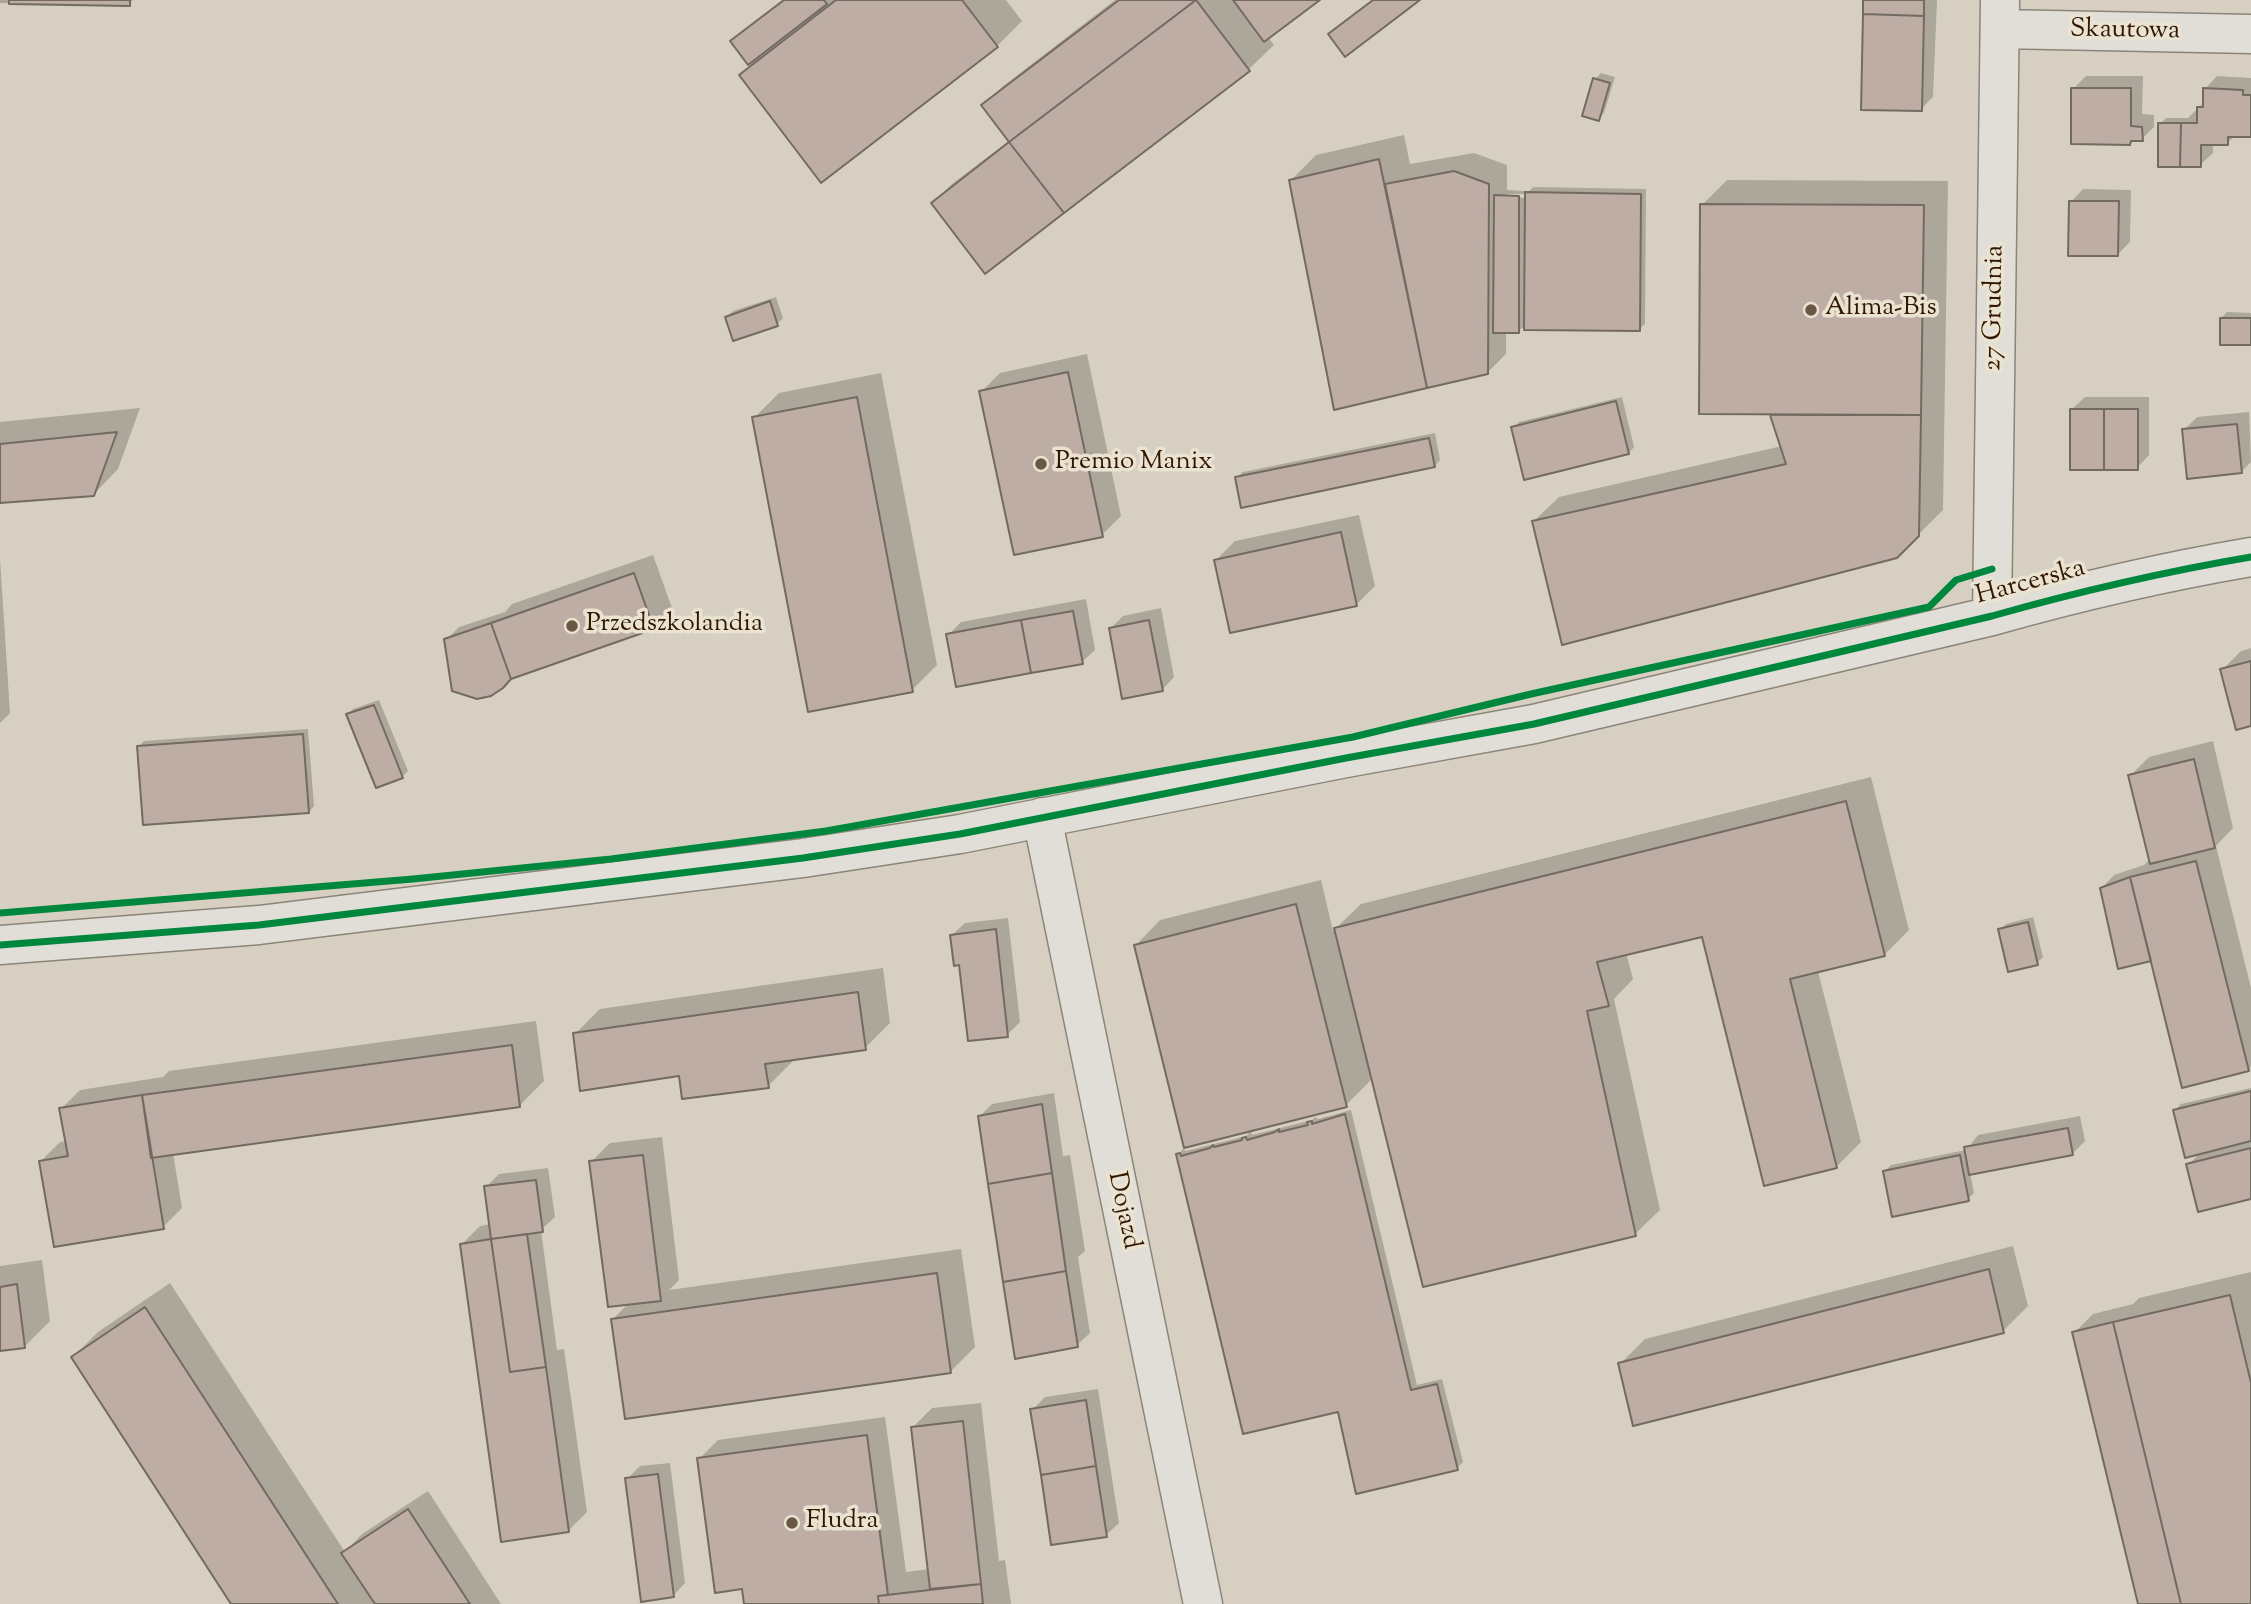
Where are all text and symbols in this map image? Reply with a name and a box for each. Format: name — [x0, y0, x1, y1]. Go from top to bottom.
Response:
street label: Skautowa — [2070, 15, 2180, 49]
street label: 27 Grudnia — [1979, 245, 2013, 371]
place label: Alima-Bis — [1825, 294, 1937, 326]
marker: Alima-Bis — [1803, 302, 1819, 318]
place label: Premio Manix — [1055, 448, 1213, 480]
marker: Premio Manix — [1033, 456, 1049, 472]
street label: Harcerska — [1973, 554, 2089, 614]
place label: Przedszkolandia — [586, 610, 763, 642]
marker: Przedszkolandia — [564, 618, 580, 634]
street label: Dojazd — [1099, 1169, 1145, 1253]
place label: Fludra — [806, 1507, 879, 1539]
marker: Fludra — [784, 1515, 800, 1531]

